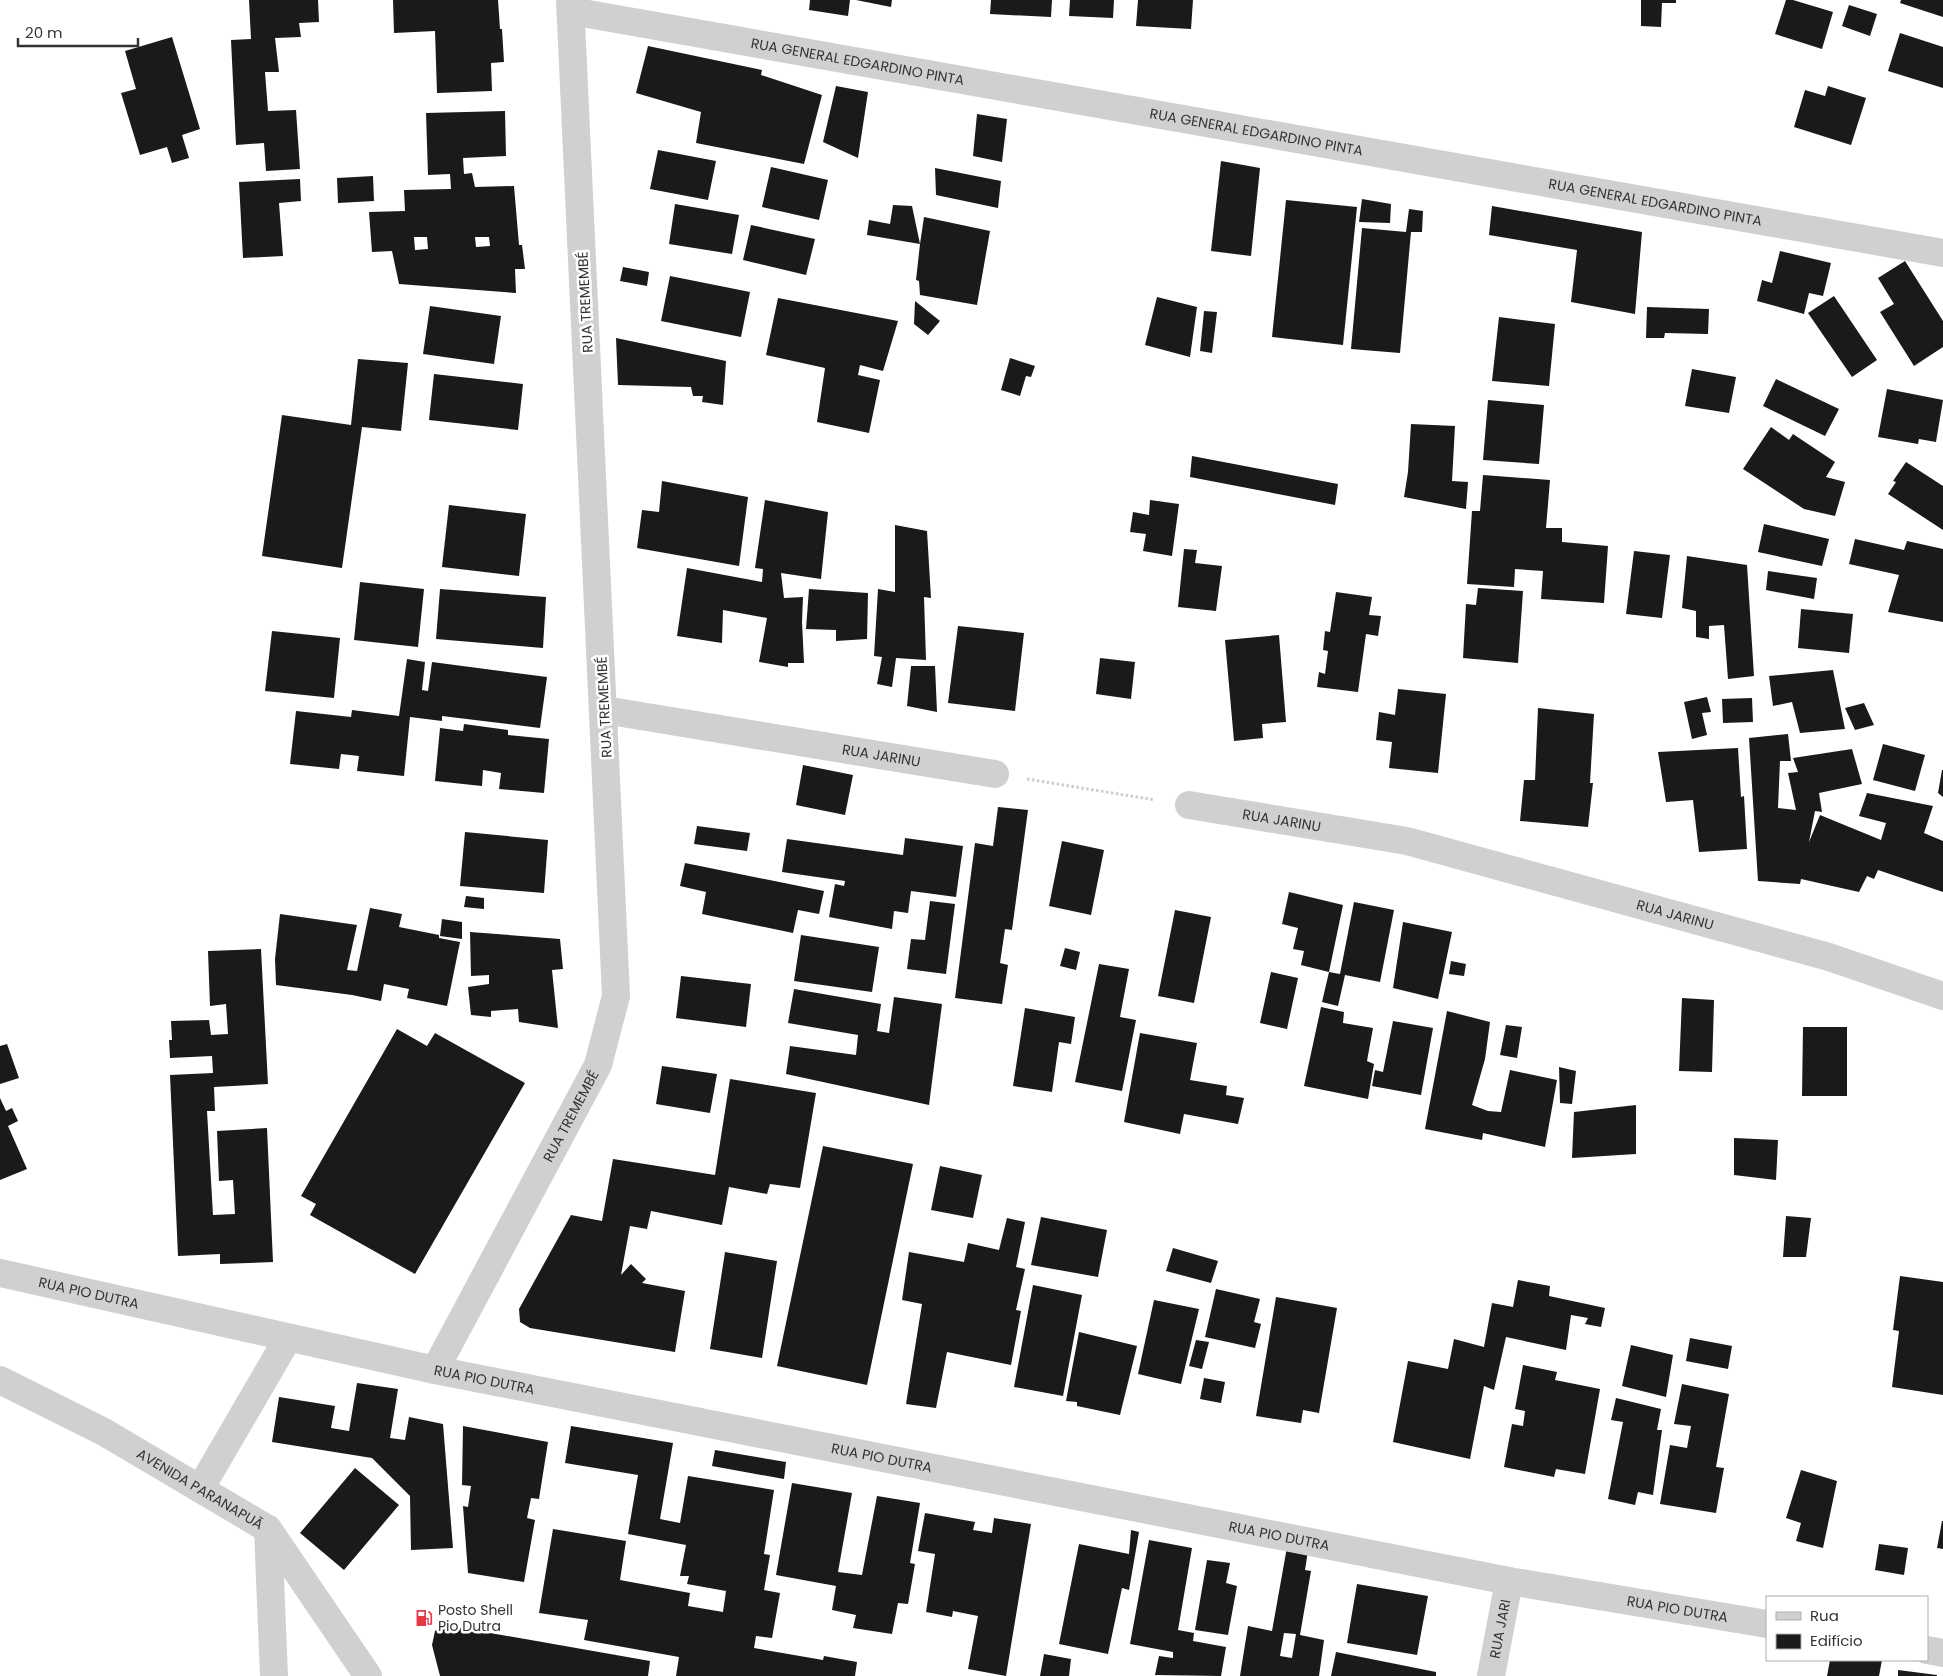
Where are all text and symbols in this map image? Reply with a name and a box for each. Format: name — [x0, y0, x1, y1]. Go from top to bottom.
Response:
scale bar — [18, 15, 138, 47]
text: 20 m — [25, 22, 63, 43]
street label: RUA GENERAL EDGARDINO PINTA — [749, 33, 966, 90]
street label: RUA GENERAL EDGARDINO PINTA — [1148, 103, 1365, 161]
street label: RUA GENERAL EDGARDINO PINTA — [1547, 174, 1764, 231]
street label: RUA TREMEMBÉ — [572, 251, 598, 353]
street label: RUA TREMEMBÉ — [591, 656, 617, 758]
street label: RUA JARINU — [841, 739, 922, 772]
street label: RUA JARINU — [1241, 804, 1322, 837]
street label: RUA JARINU — [1634, 895, 1716, 935]
street label: RUA TREMEMBÉ — [538, 1067, 603, 1165]
street label: RUA PIO DUTRA — [37, 1272, 141, 1314]
street label: RUA PIO DUTRA — [432, 1360, 537, 1399]
street label: RUA PIO DUTRA — [830, 1438, 934, 1477]
street label: AVENIDA PARANAPUÃ — [133, 1444, 267, 1534]
street label: RUA PIO DUTRA — [1227, 1516, 1331, 1556]
street label: RUA PIO DUTRA — [1625, 1591, 1730, 1627]
legend — [1766, 1596, 1928, 1661]
street label: RUA JARI — [1485, 1598, 1515, 1660]
place label: Posto Shell Pio Dutra — [438, 1600, 513, 1636]
text: Rua — [1810, 1605, 1839, 1626]
fuel station icon: Posto Shell Pio Dutra — [414, 1608, 434, 1628]
text: Edifício — [1810, 1630, 1863, 1651]

